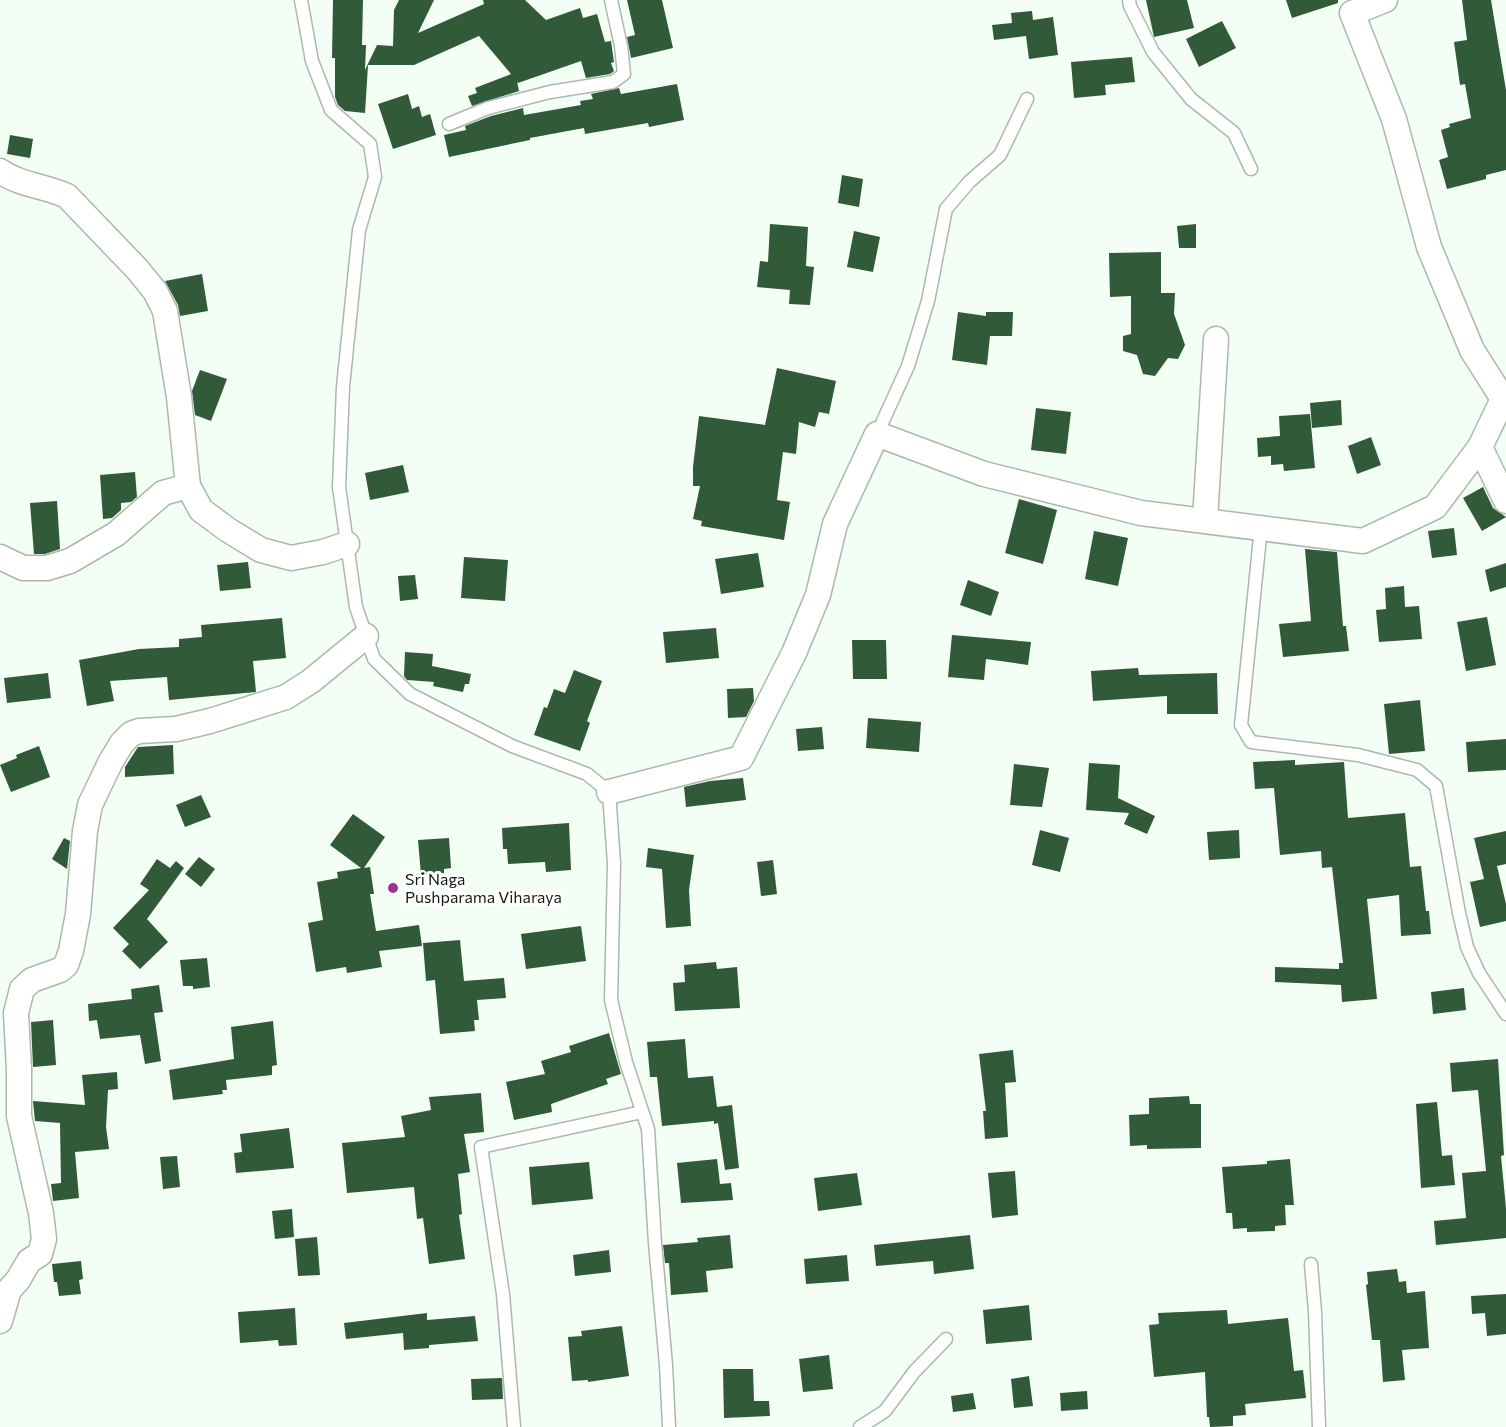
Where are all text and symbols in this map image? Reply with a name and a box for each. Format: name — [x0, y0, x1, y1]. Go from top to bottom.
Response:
place label: Sri Naga Pushparama Viharaya — [405, 869, 562, 906]
marker: Sri Naga Pushparama Viharaya — [386, 881, 400, 895]

